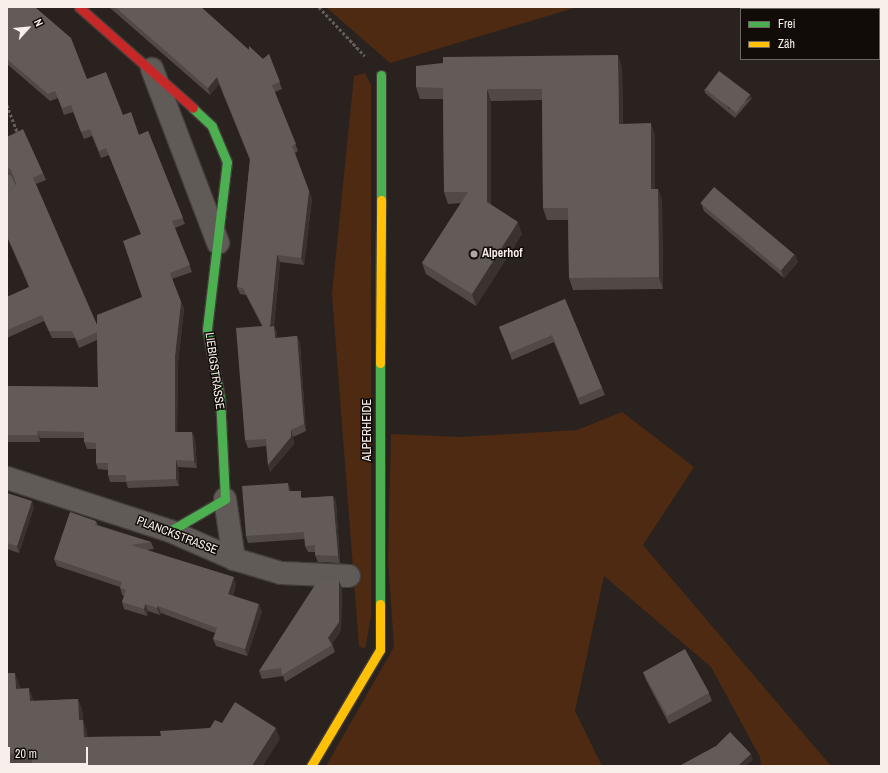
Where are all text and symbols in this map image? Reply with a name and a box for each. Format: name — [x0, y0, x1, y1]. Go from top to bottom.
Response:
north arrow — [8, 8, 48, 48]
legend — [740, 8, 880, 60]
text: N — [31, 16, 46, 29]
text: Frei — [778, 16, 796, 32]
text: Zäh — [778, 36, 795, 52]
place label: Alperhof — [482, 247, 522, 261]
marker: Alperhof — [469, 249, 479, 259]
street label: LIEBIGSTRASSE — [201, 332, 227, 410]
street label: ALPERHEIDE — [361, 399, 375, 461]
street label: PLANCKSTRASSE — [135, 514, 219, 558]
scale bar — [10, 739, 90, 765]
text: 20 m — [15, 746, 37, 762]

